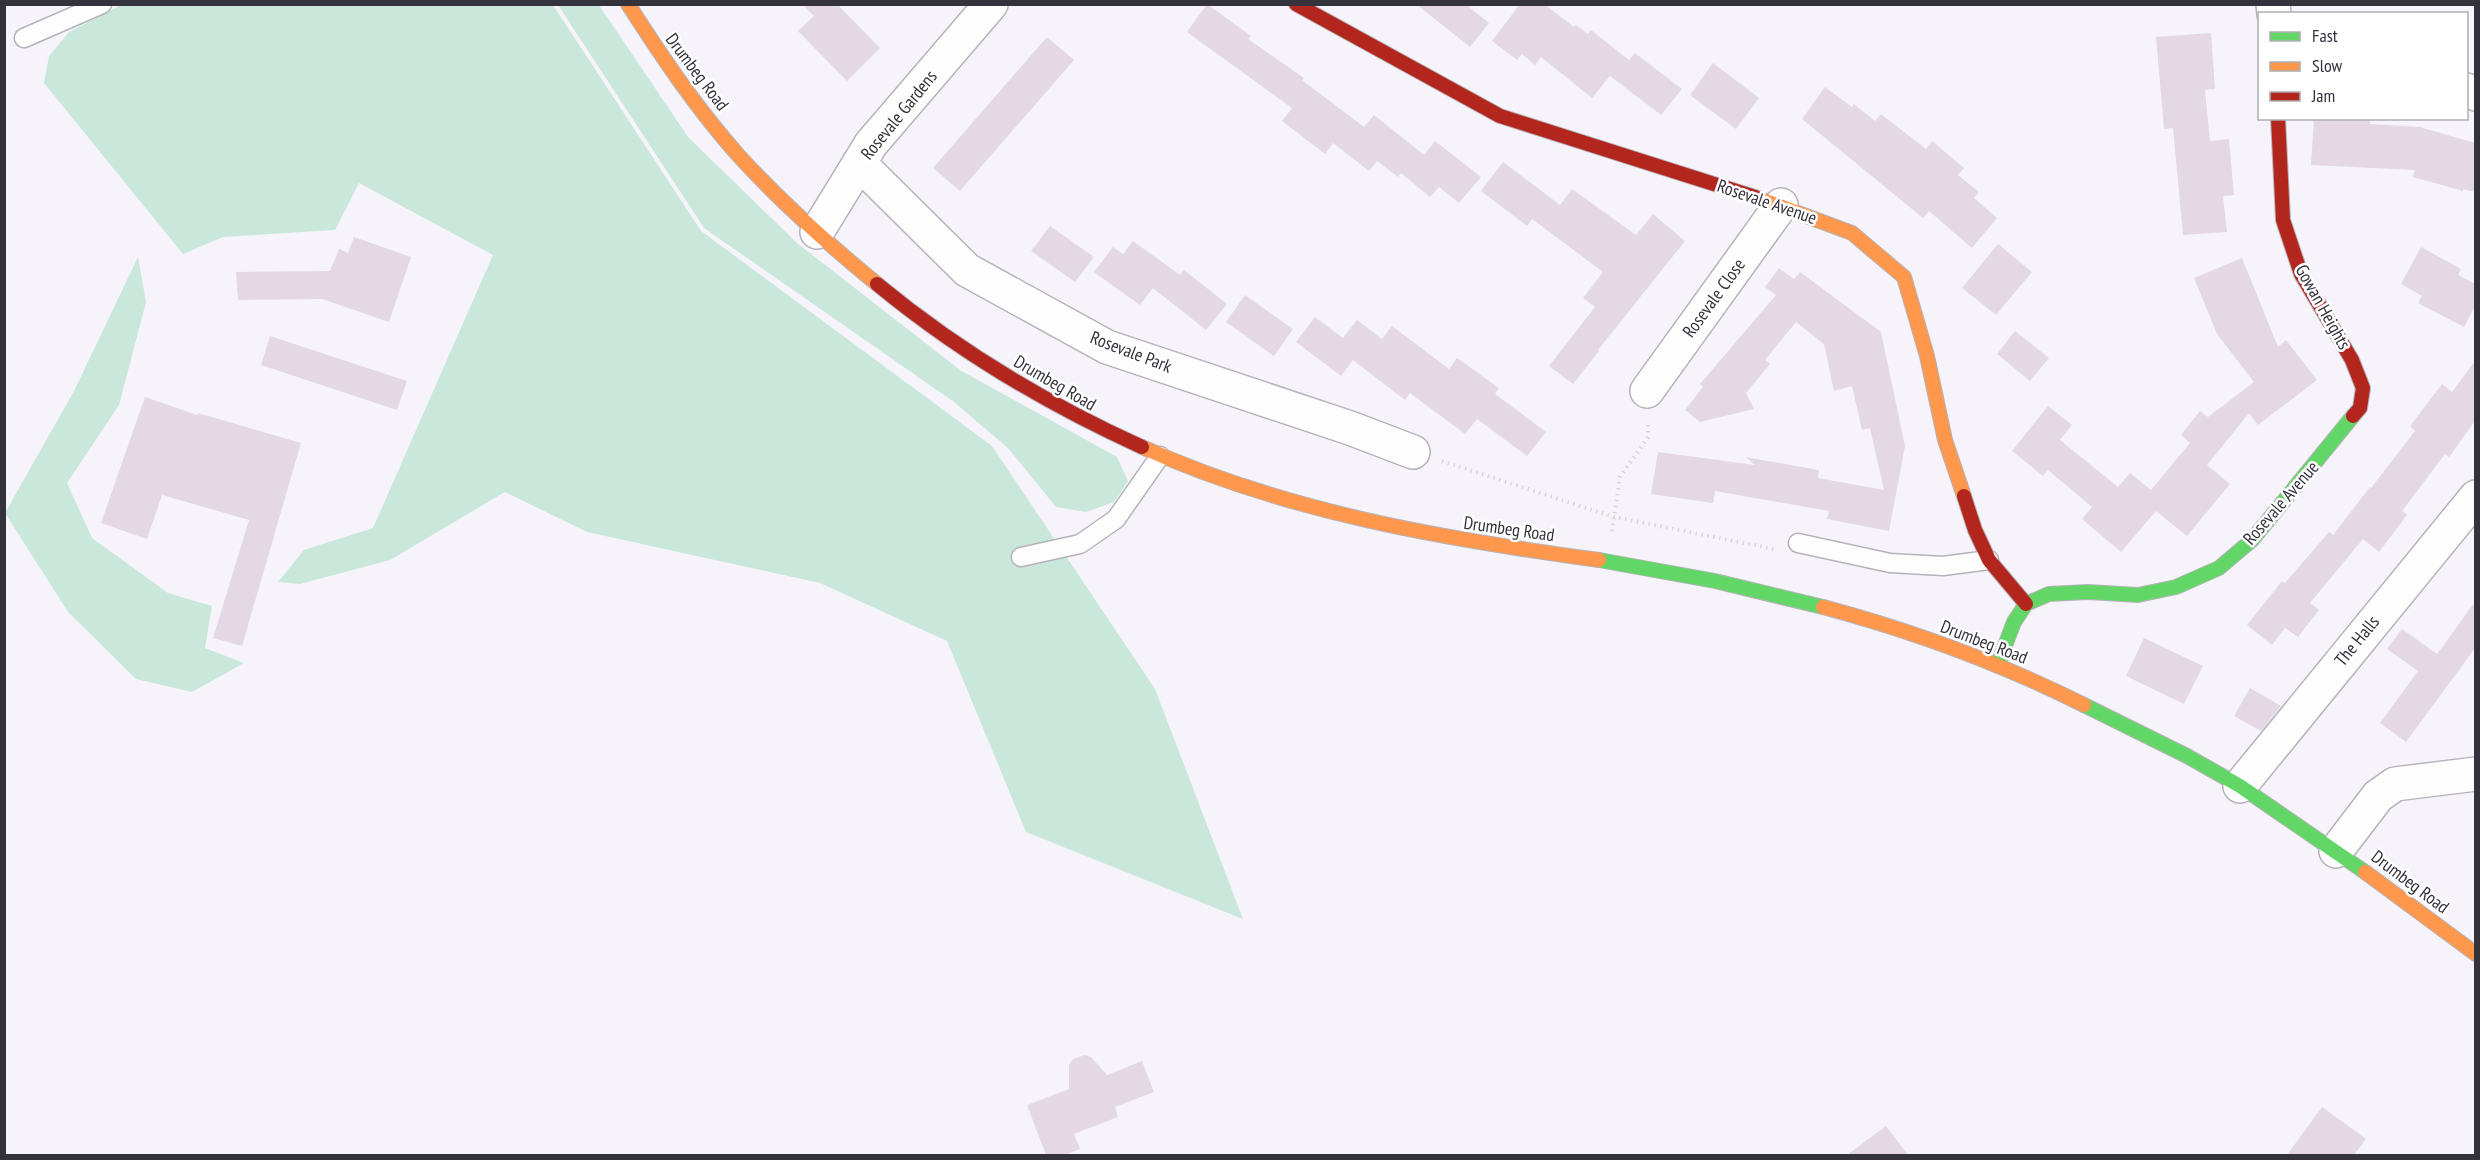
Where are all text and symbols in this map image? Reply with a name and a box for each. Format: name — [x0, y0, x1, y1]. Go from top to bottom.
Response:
legend — [2258, 12, 2468, 120]
text: Fast — [2312, 24, 2338, 47]
street label: Drumbeg Road — [661, 28, 734, 115]
text: Slow — [2312, 54, 2343, 77]
street label: Rosevale Gardens — [855, 65, 942, 164]
text: Jam — [2311, 84, 2335, 107]
street label: Rosevale Avenue — [1714, 174, 1820, 229]
street label: Rosevale Close — [1677, 254, 1750, 342]
street label: Gowan Heights — [2291, 260, 2356, 353]
street label: Rosevale Park — [1087, 326, 1175, 378]
street label: Drumbeg Road — [1010, 350, 1101, 415]
street label: Rosevale Avenue — [2238, 456, 2323, 549]
street label: Drumbeg Road — [1462, 511, 1556, 546]
street label: The Halls — [2329, 611, 2384, 671]
street label: Drumbeg Road — [1937, 614, 2031, 669]
street label: Drumbeg Road — [2367, 845, 2454, 918]

